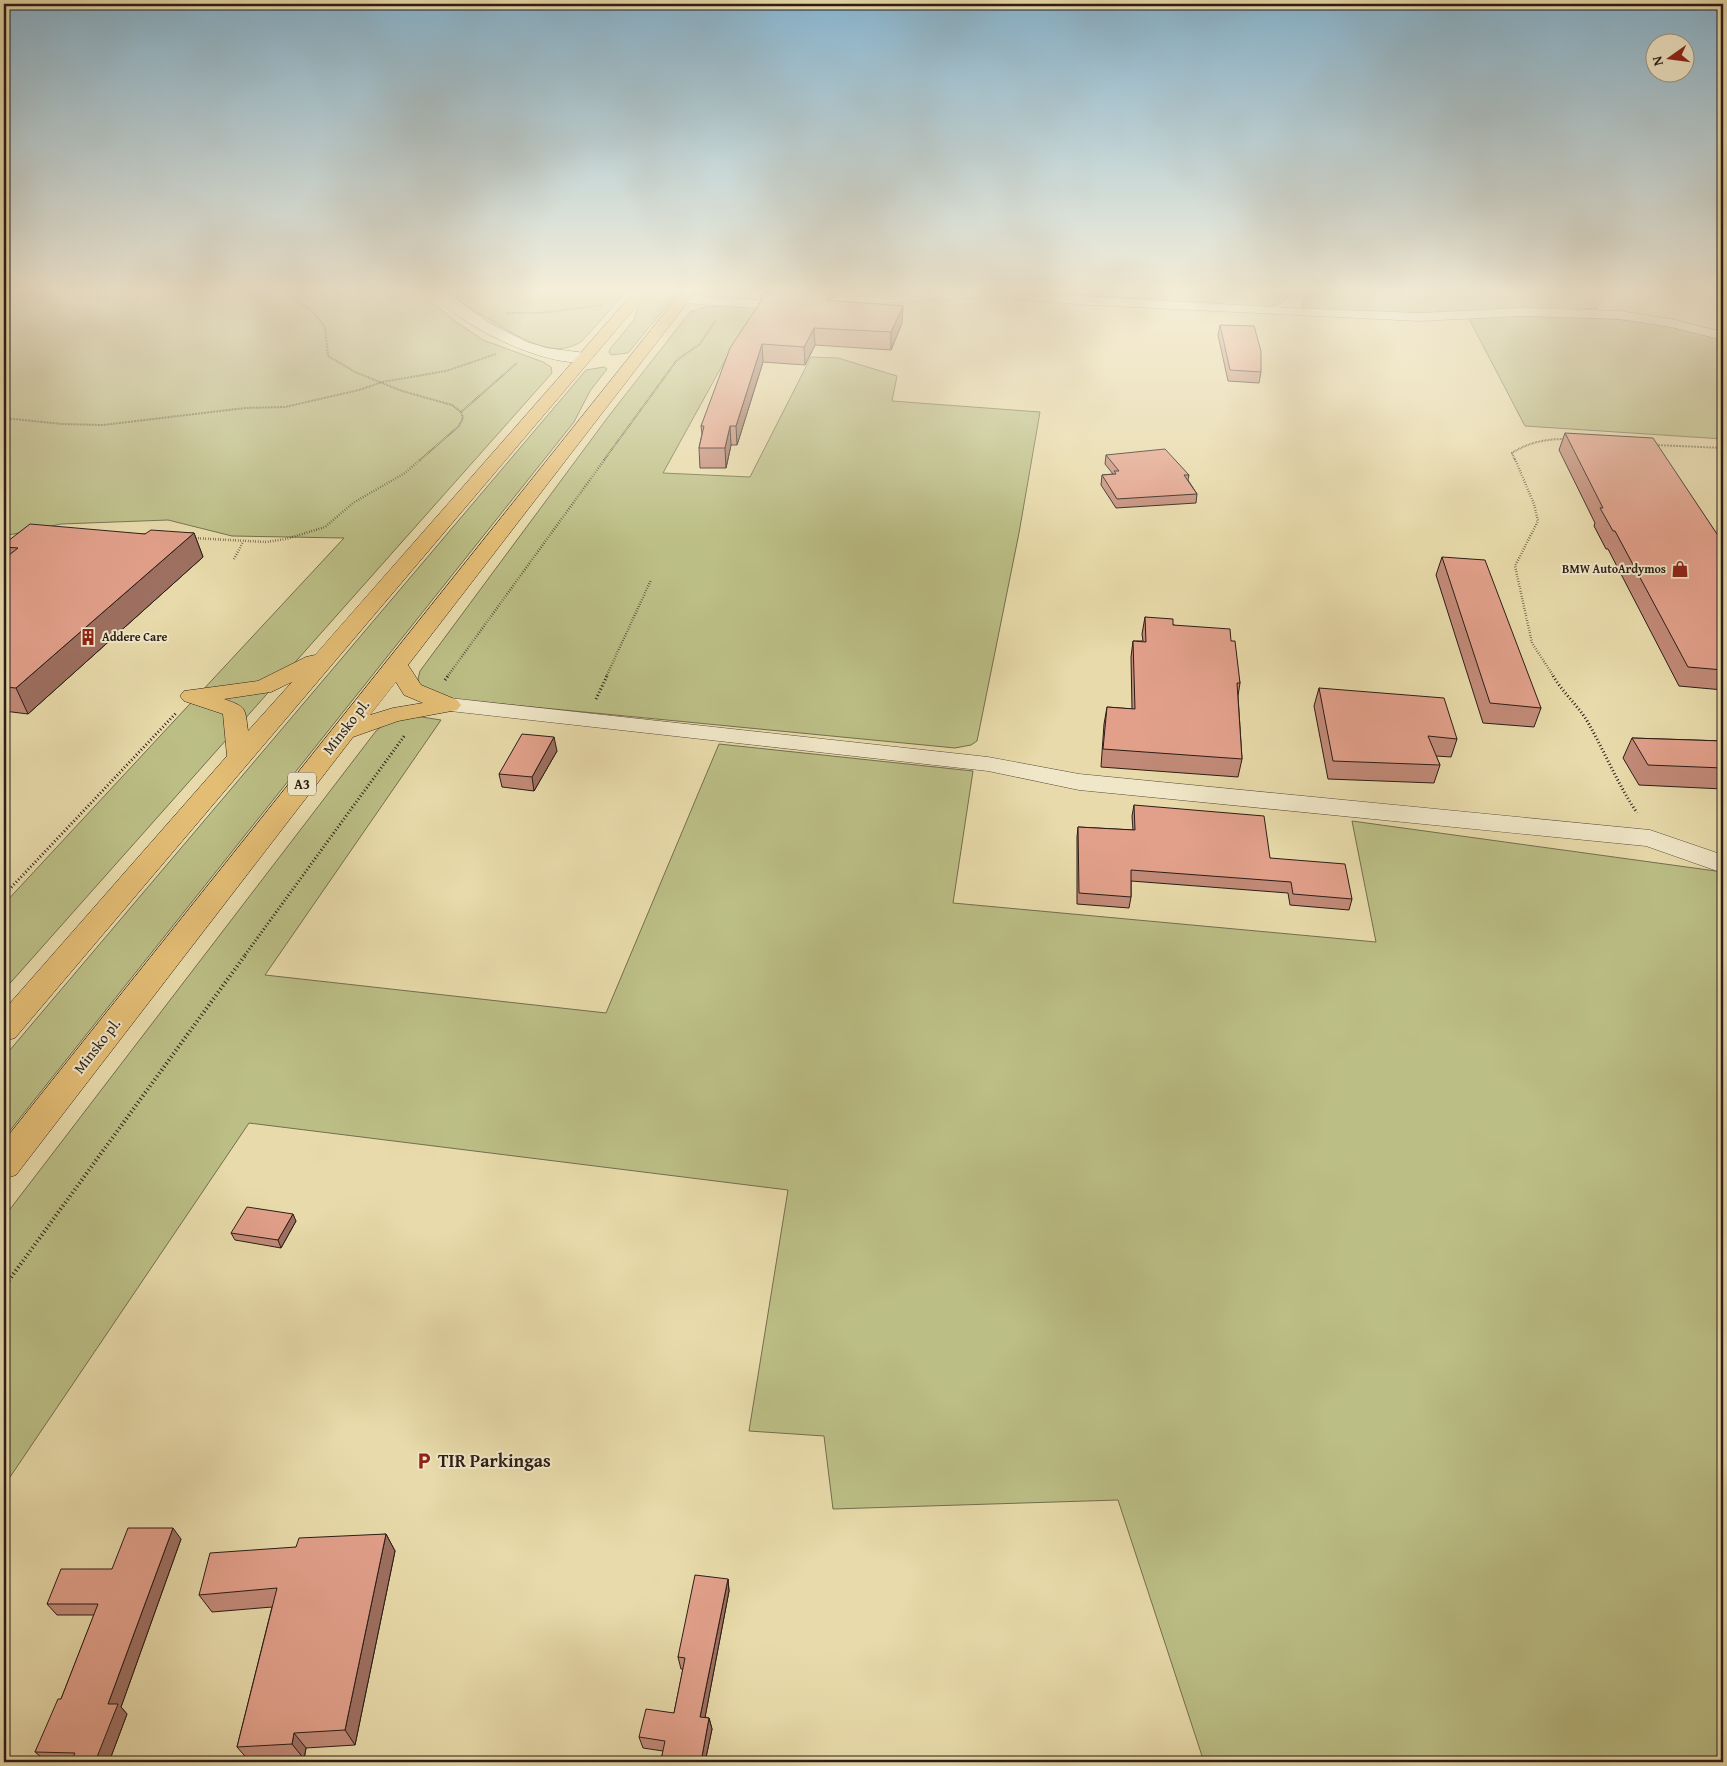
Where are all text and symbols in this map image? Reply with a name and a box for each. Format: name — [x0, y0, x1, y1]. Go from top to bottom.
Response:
north arrow — [1644, 32, 1694, 82]
text: N — [1646, 54, 1668, 68]
shop icon: BMW AutoArdymos — [1670, 559, 1690, 579]
place label: BMW AutoArdymos — [1562, 560, 1666, 577]
building icon: Addere Care — [78, 627, 98, 647]
place label: Addere Care — [102, 628, 167, 645]
street label: Minsko pl. — [317, 695, 374, 759]
road number: A3 — [288, 772, 316, 796]
street label: Minsko pl. — [68, 1014, 125, 1078]
place label: TIR Parkingas — [438, 1447, 551, 1474]
parking icon: TIR Parkingas — [414, 1451, 434, 1471]

